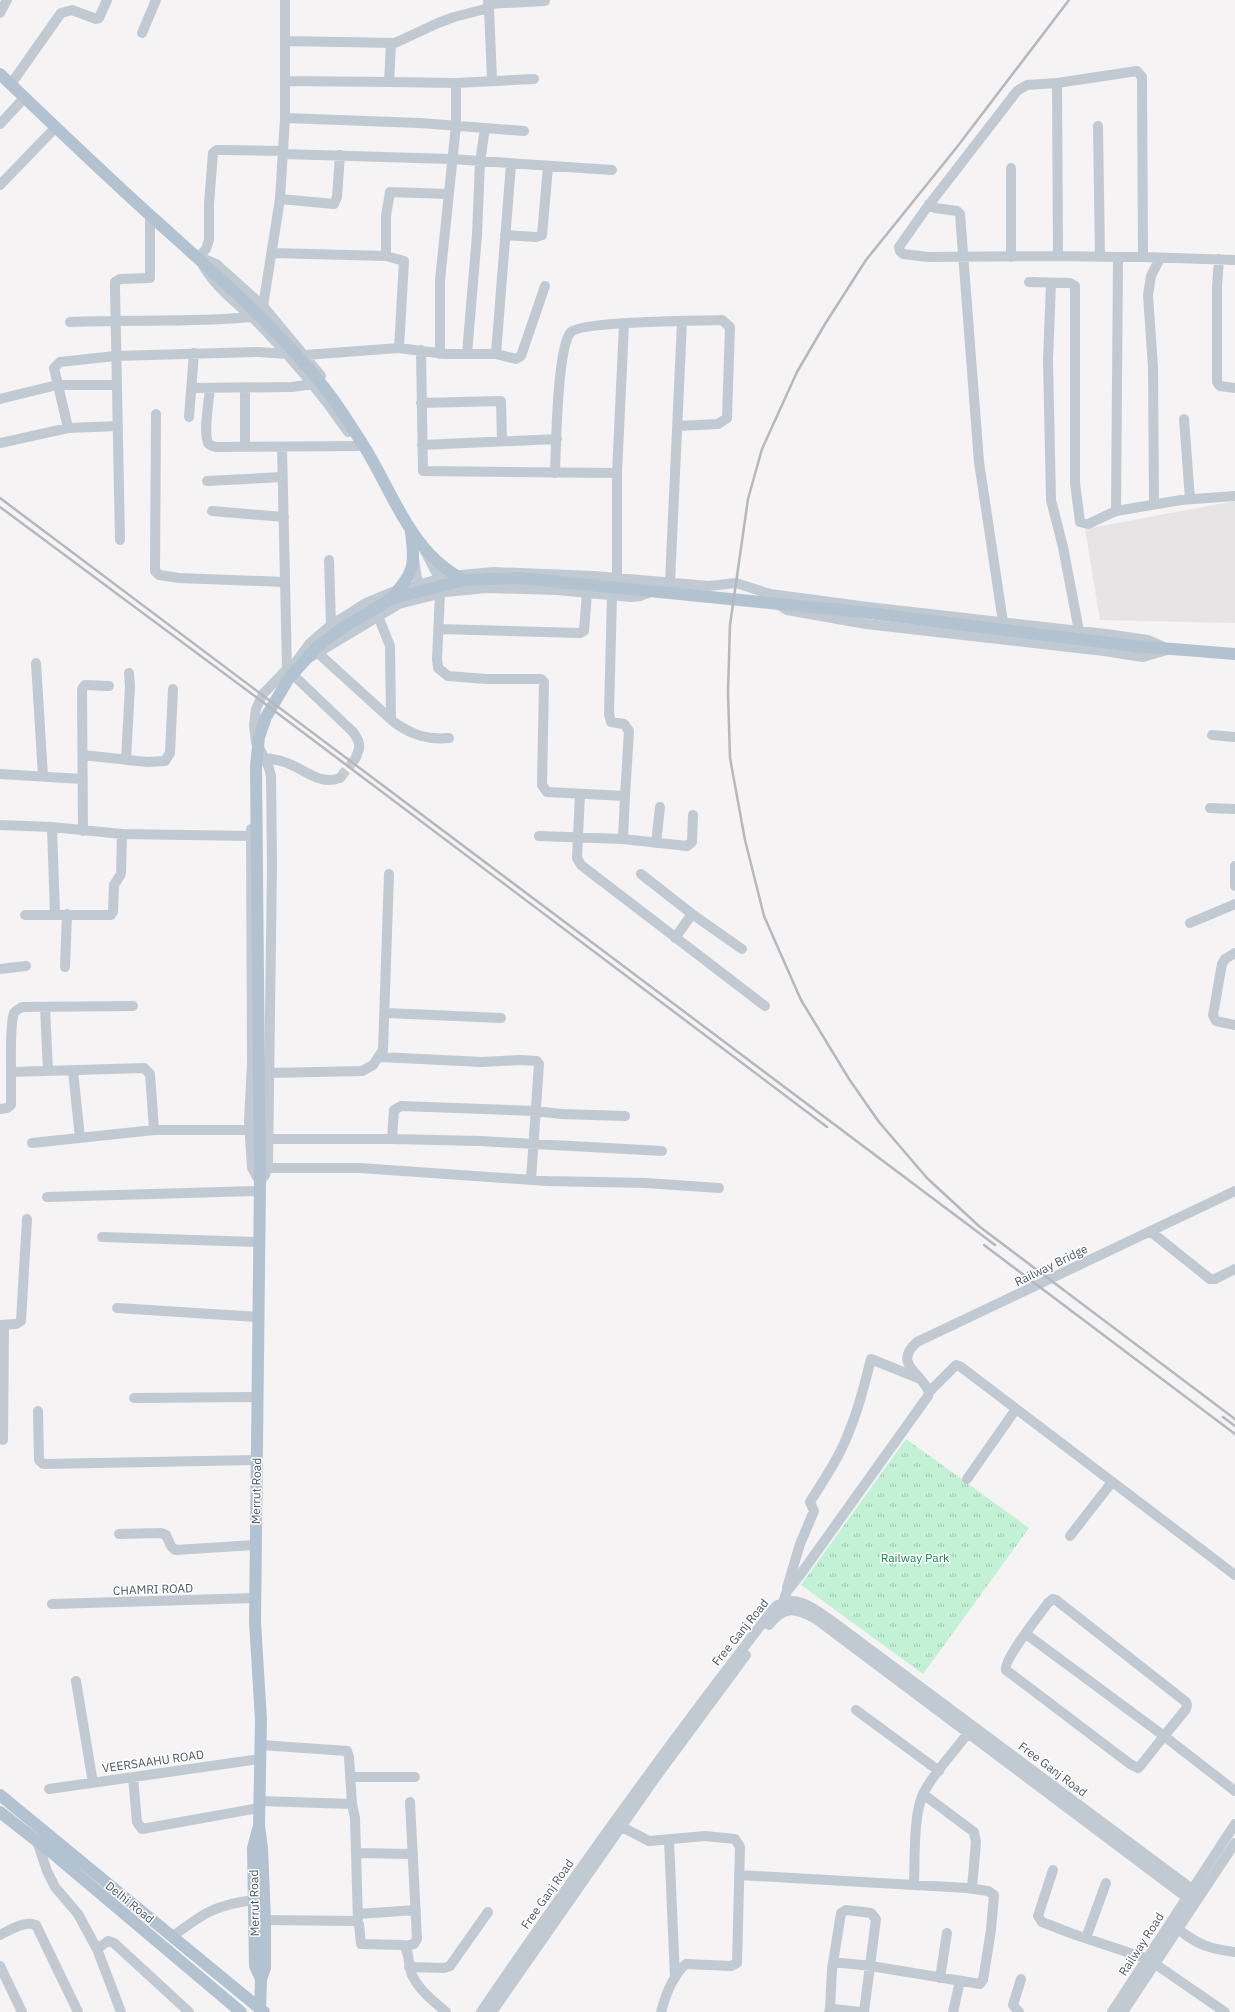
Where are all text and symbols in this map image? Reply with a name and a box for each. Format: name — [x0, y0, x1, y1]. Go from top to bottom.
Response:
street label: Railway Bridge — [1012, 1241, 1090, 1289]
street label: Merrut Road — [248, 1458, 264, 1524]
park label: Railway Park — [881, 1550, 950, 1565]
street label: CHAMRI ROAD — [113, 1580, 193, 1598]
street label: Free Ganj Road — [708, 1595, 772, 1669]
street label: Free Ganj Road — [1016, 1738, 1090, 1800]
street label: VEERSAAHU ROAD — [101, 1746, 205, 1776]
street label: Free Ganj Road — [517, 1856, 577, 1932]
street label: Merrut Road — [246, 1870, 262, 1936]
street label: Delhi Road — [103, 1878, 157, 1926]
street label: Railway Road — [1115, 1910, 1167, 1978]

